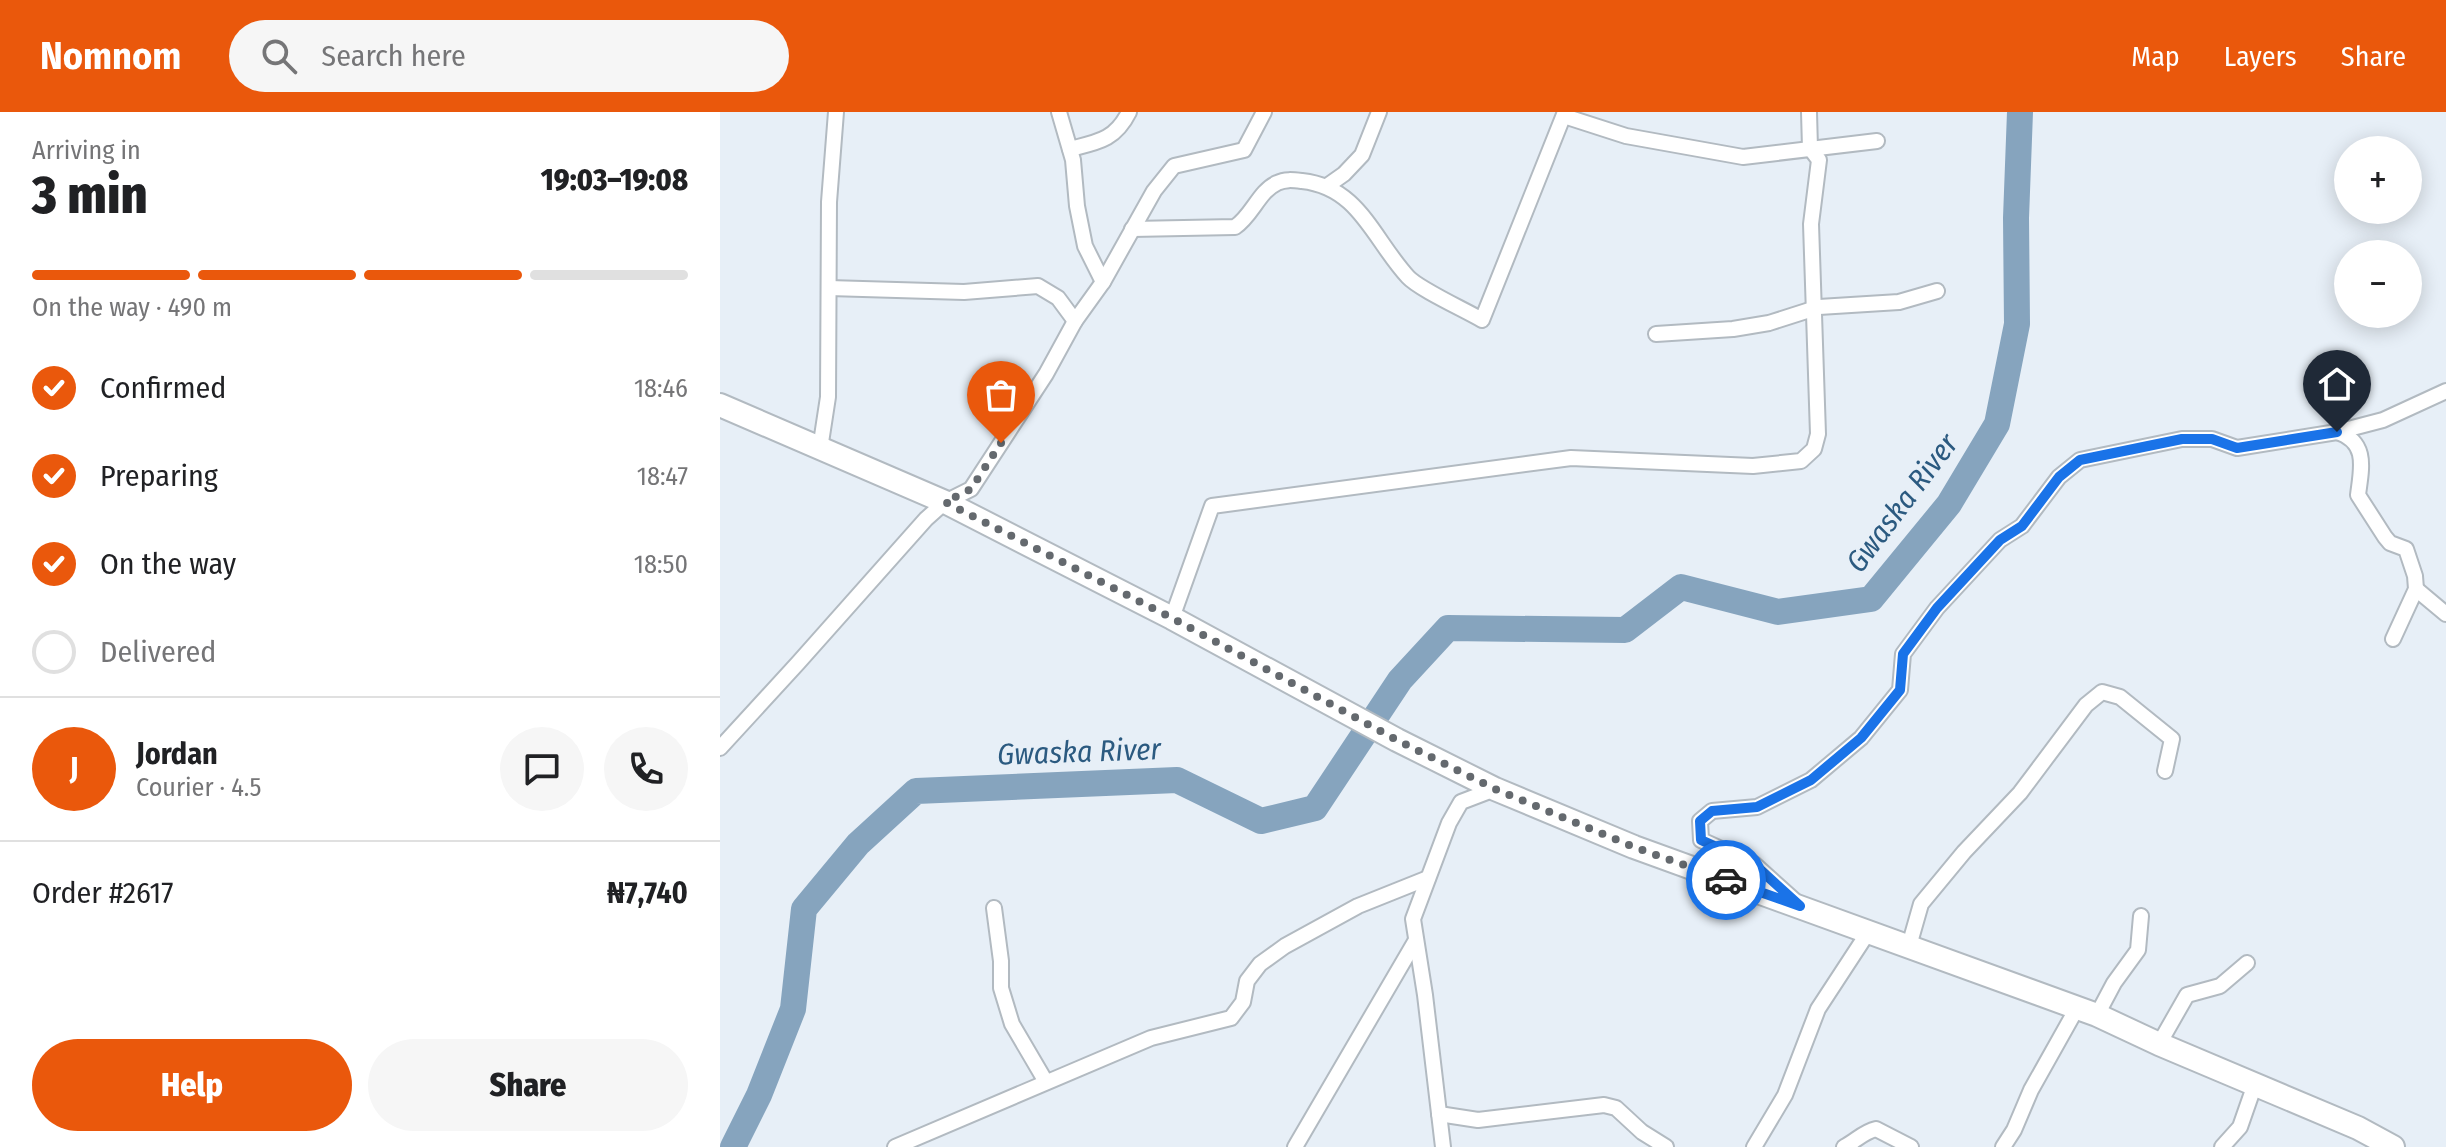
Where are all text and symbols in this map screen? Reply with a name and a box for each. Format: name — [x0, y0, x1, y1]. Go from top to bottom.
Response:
search box — [229, 20, 789, 92]
text: Nomnom — [40, 33, 181, 79]
icon: search — [257, 34, 301, 78]
text: Search here — [321, 38, 466, 74]
text: Map — [2131, 40, 2180, 73]
text: Layers — [2224, 40, 2297, 73]
text: Share — [2341, 40, 2406, 73]
text: Arriving in — [32, 135, 141, 166]
map controls — [2334, 136, 2422, 328]
button: + — [2334, 136, 2422, 224]
text: 19:03–19:08 — [541, 162, 688, 198]
text: 3 min — [32, 164, 148, 227]
button: − — [2334, 240, 2422, 328]
text: On the way · 490 m — [32, 292, 232, 323]
pin — [2303, 350, 2371, 432]
pin — [967, 361, 1035, 443]
icon: home — [2315, 362, 2359, 406]
icon: check — [32, 366, 76, 410]
text: Confirmed — [100, 370, 226, 406]
text: 18:46 — [634, 373, 688, 404]
icon: bag — [979, 373, 1023, 417]
water label: Gwaska River — [1838, 425, 1967, 579]
icon: check — [32, 454, 76, 498]
text: Preparing — [100, 458, 218, 494]
text: 18:47 — [637, 461, 688, 492]
icon: check — [32, 542, 76, 586]
text: On the way — [100, 546, 236, 582]
text: 18:50 — [634, 549, 688, 580]
text: Delivered — [100, 634, 216, 670]
button: chat — [500, 727, 584, 811]
button: phone — [604, 727, 688, 811]
water label: Gwaska River — [997, 731, 1163, 773]
text: Jordan — [136, 736, 218, 772]
text: J — [70, 751, 78, 787]
text: Courier · 4.5 — [136, 772, 262, 803]
courier — [1686, 840, 1766, 920]
icon: car — [1704, 858, 1748, 902]
text: Order #2617 — [32, 875, 173, 911]
text: ₦7,740 — [607, 875, 688, 911]
button: Help — [32, 1039, 352, 1131]
button: Share — [368, 1039, 688, 1131]

